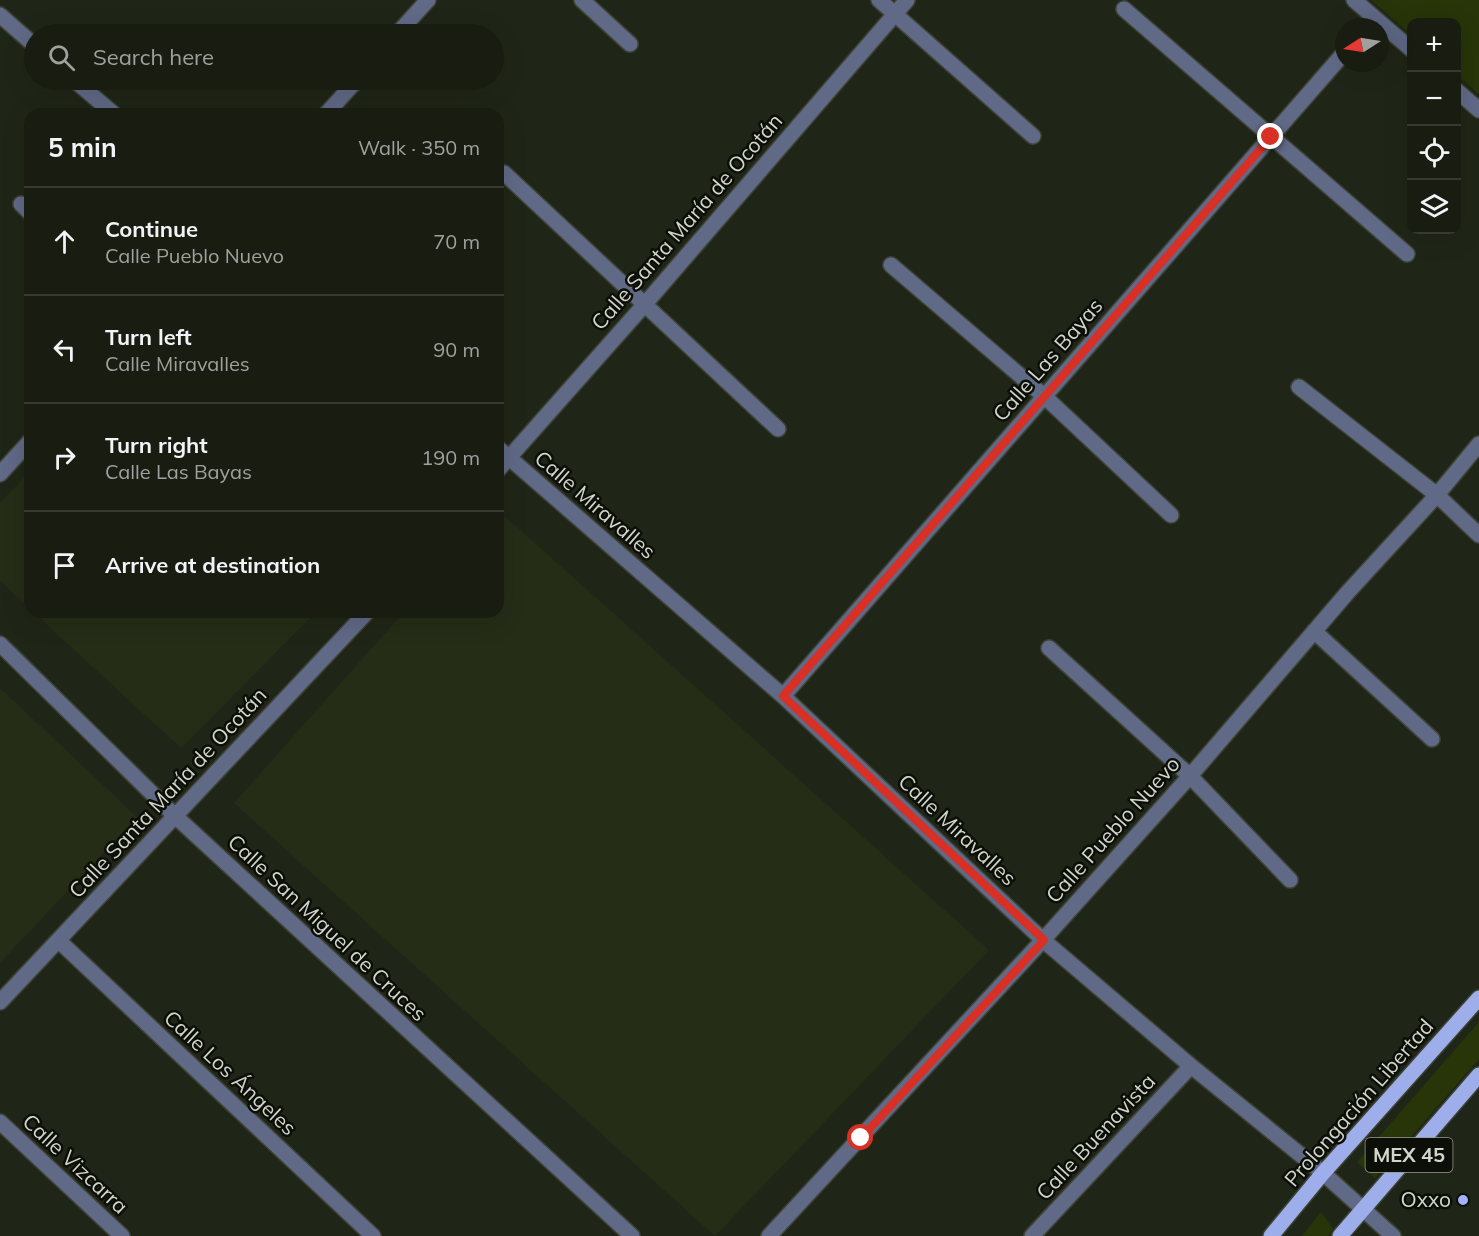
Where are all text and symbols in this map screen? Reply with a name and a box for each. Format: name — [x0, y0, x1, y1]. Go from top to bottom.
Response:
north arrow — [1335, 18, 1389, 72]
map controls — [1407, 18, 1461, 234]
button: + — [1407, 18, 1461, 72]
search box — [24, 24, 504, 90]
icon: search — [45, 41, 78, 74]
text: Search here — [93, 43, 214, 71]
button: − — [1407, 72, 1461, 126]
street label: Calle Santa María de Ocotán — [585, 108, 787, 335]
route end — [1257, 123, 1283, 149]
button: locate — [1407, 126, 1461, 180]
text: 5 min — [48, 131, 117, 164]
text: Walk · 350 m — [358, 135, 480, 160]
button: layers — [1407, 180, 1461, 234]
text: Continue — [105, 215, 198, 243]
icon: ahead — [48, 225, 81, 258]
text: 70 m — [433, 229, 480, 254]
text: Calle Pueblo Nuevo — [105, 243, 284, 268]
street label: Calle Las Bayas — [987, 293, 1108, 426]
text: Turn left — [105, 323, 192, 351]
icon: left — [48, 333, 81, 366]
text: 90 m — [433, 337, 480, 362]
text: Calle Miravalles — [105, 351, 250, 376]
text: Turn right — [105, 431, 208, 459]
icon: right — [48, 441, 81, 474]
text: 190 m — [421, 445, 480, 470]
street label: Calle Miravalles — [530, 445, 662, 564]
text: Calle Las Bayas — [105, 459, 252, 484]
icon: arrive — [48, 549, 81, 582]
text: Arrive at destination — [105, 551, 320, 579]
street label: Calle Santa María de Ocotán — [63, 682, 272, 903]
street label: Calle Pueblo Nuevo — [1040, 751, 1185, 908]
street label: Calle Miravalles — [893, 768, 1022, 891]
street label: Calle San Miguel de Cruces — [223, 828, 432, 1026]
street label: Calle Los Ángeles — [159, 1004, 302, 1140]
street label: Prolongación Libertad — [1278, 1013, 1438, 1192]
street label: Calle Buenavista — [1030, 1068, 1160, 1205]
street label: Calle Vizcarra — [18, 1108, 134, 1219]
route start — [847, 1124, 873, 1150]
road number: MEX 45 — [1366, 1138, 1452, 1172]
place label: Oxxo — [1401, 1186, 1451, 1212]
marker: Oxxo — [1456, 1193, 1470, 1207]

